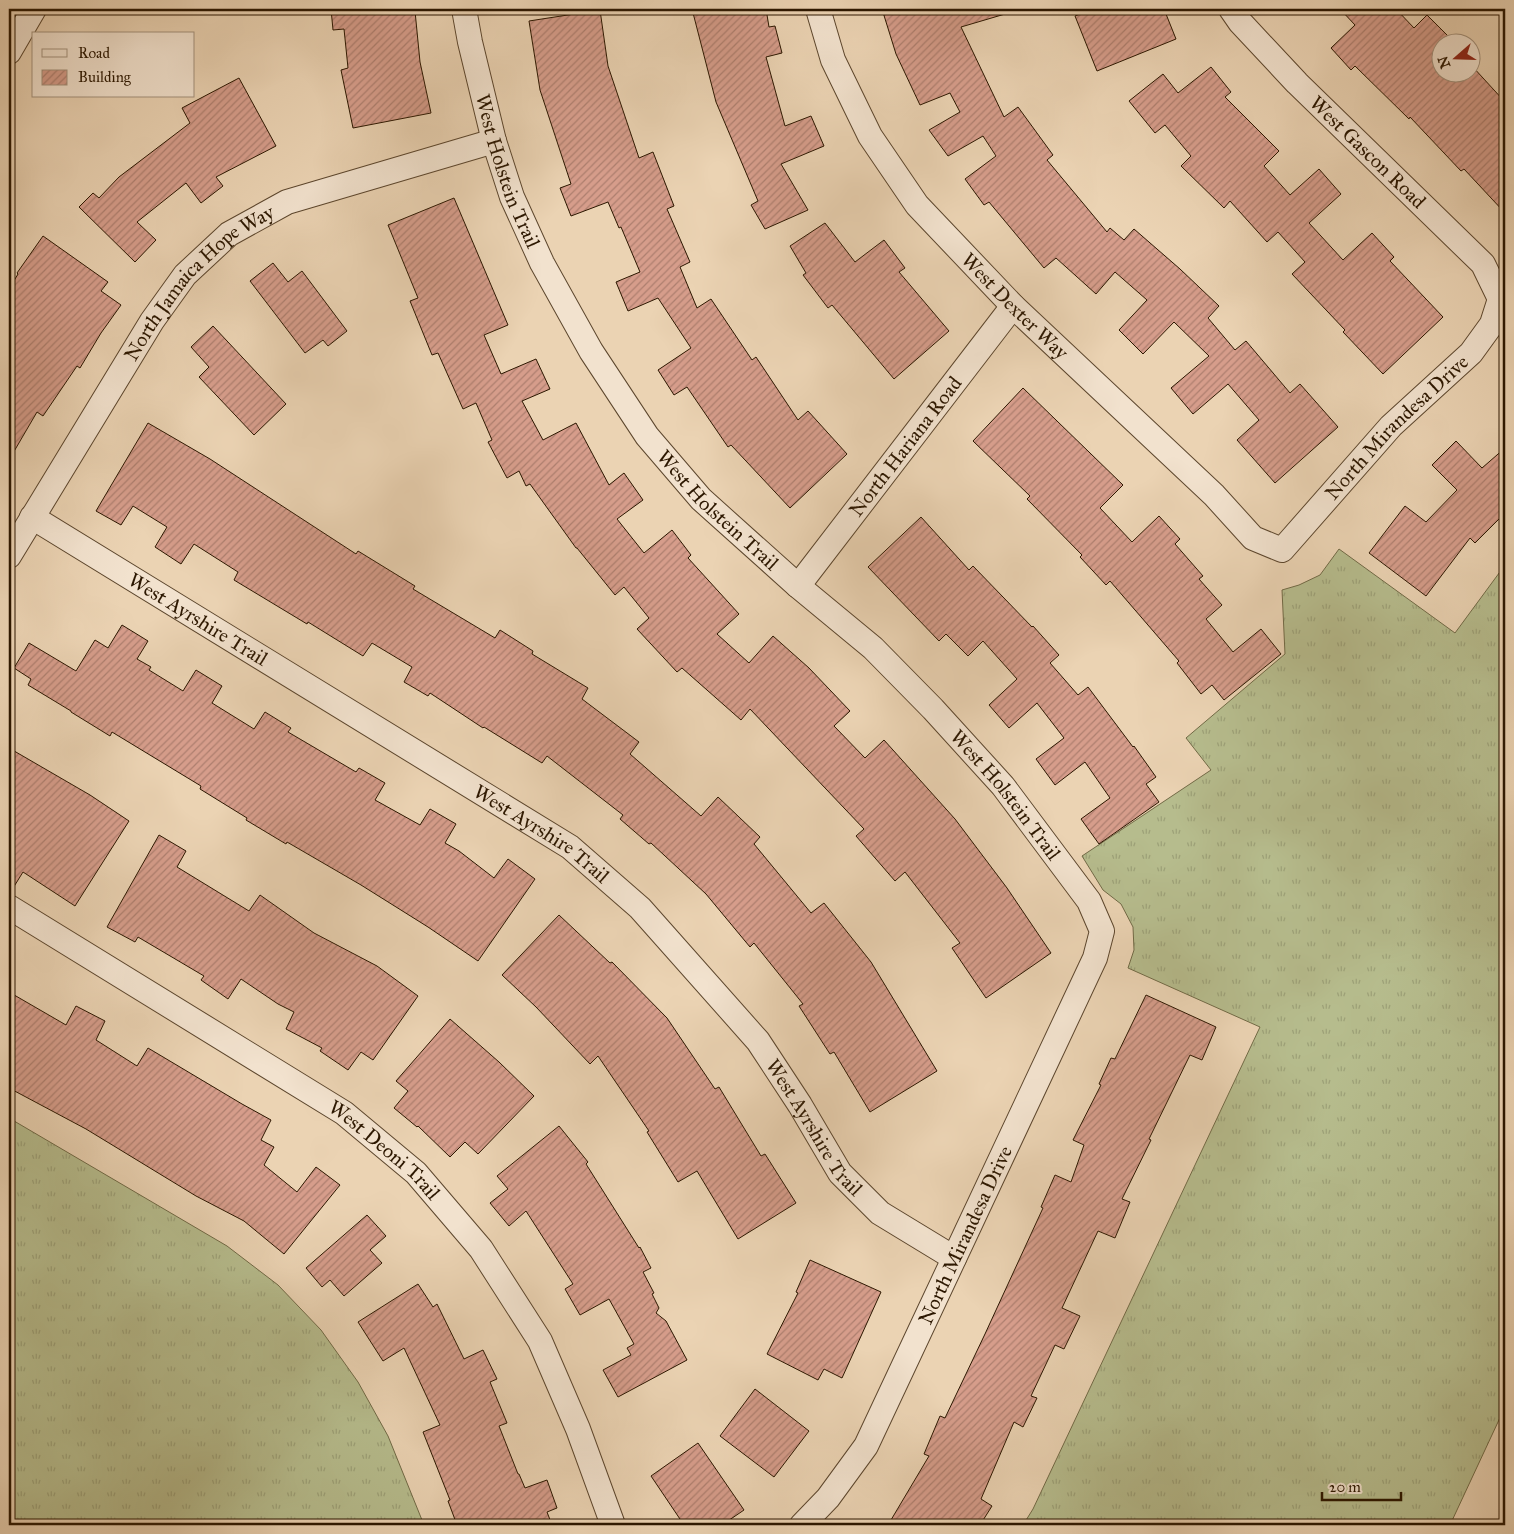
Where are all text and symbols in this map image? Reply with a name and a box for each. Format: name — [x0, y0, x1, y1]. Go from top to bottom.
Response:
legend — [32, 32, 195, 98]
north arrow — [1432, 32, 1482, 82]
text: Road — [78, 44, 110, 62]
text: N — [1434, 54, 1454, 71]
text: Building — [78, 68, 132, 86]
street label: West Holstein Trail — [471, 91, 546, 252]
street label: West Gascon Road — [1305, 91, 1431, 213]
street label: North Jamaica Hope Way — [119, 199, 279, 365]
street label: West Dexter Way — [957, 248, 1074, 364]
street label: North Mirandesa Drive — [1320, 350, 1473, 505]
street label: North Hariana Road — [844, 372, 967, 521]
street label: West Holstein Trail — [652, 445, 784, 575]
street label: West Ayrshire Trail — [124, 567, 273, 671]
street label: West Holstein Trail — [946, 725, 1066, 865]
street label: West Ayrshire Trail — [469, 779, 615, 888]
street label: West Ayrshire Trail — [761, 1054, 868, 1201]
street label: West Deoni Trail — [325, 1095, 446, 1205]
street label: North Mirandesa Drive — [913, 1142, 1017, 1328]
scale bar — [1322, 1469, 1400, 1501]
text: 20 m — [1329, 1478, 1361, 1496]

